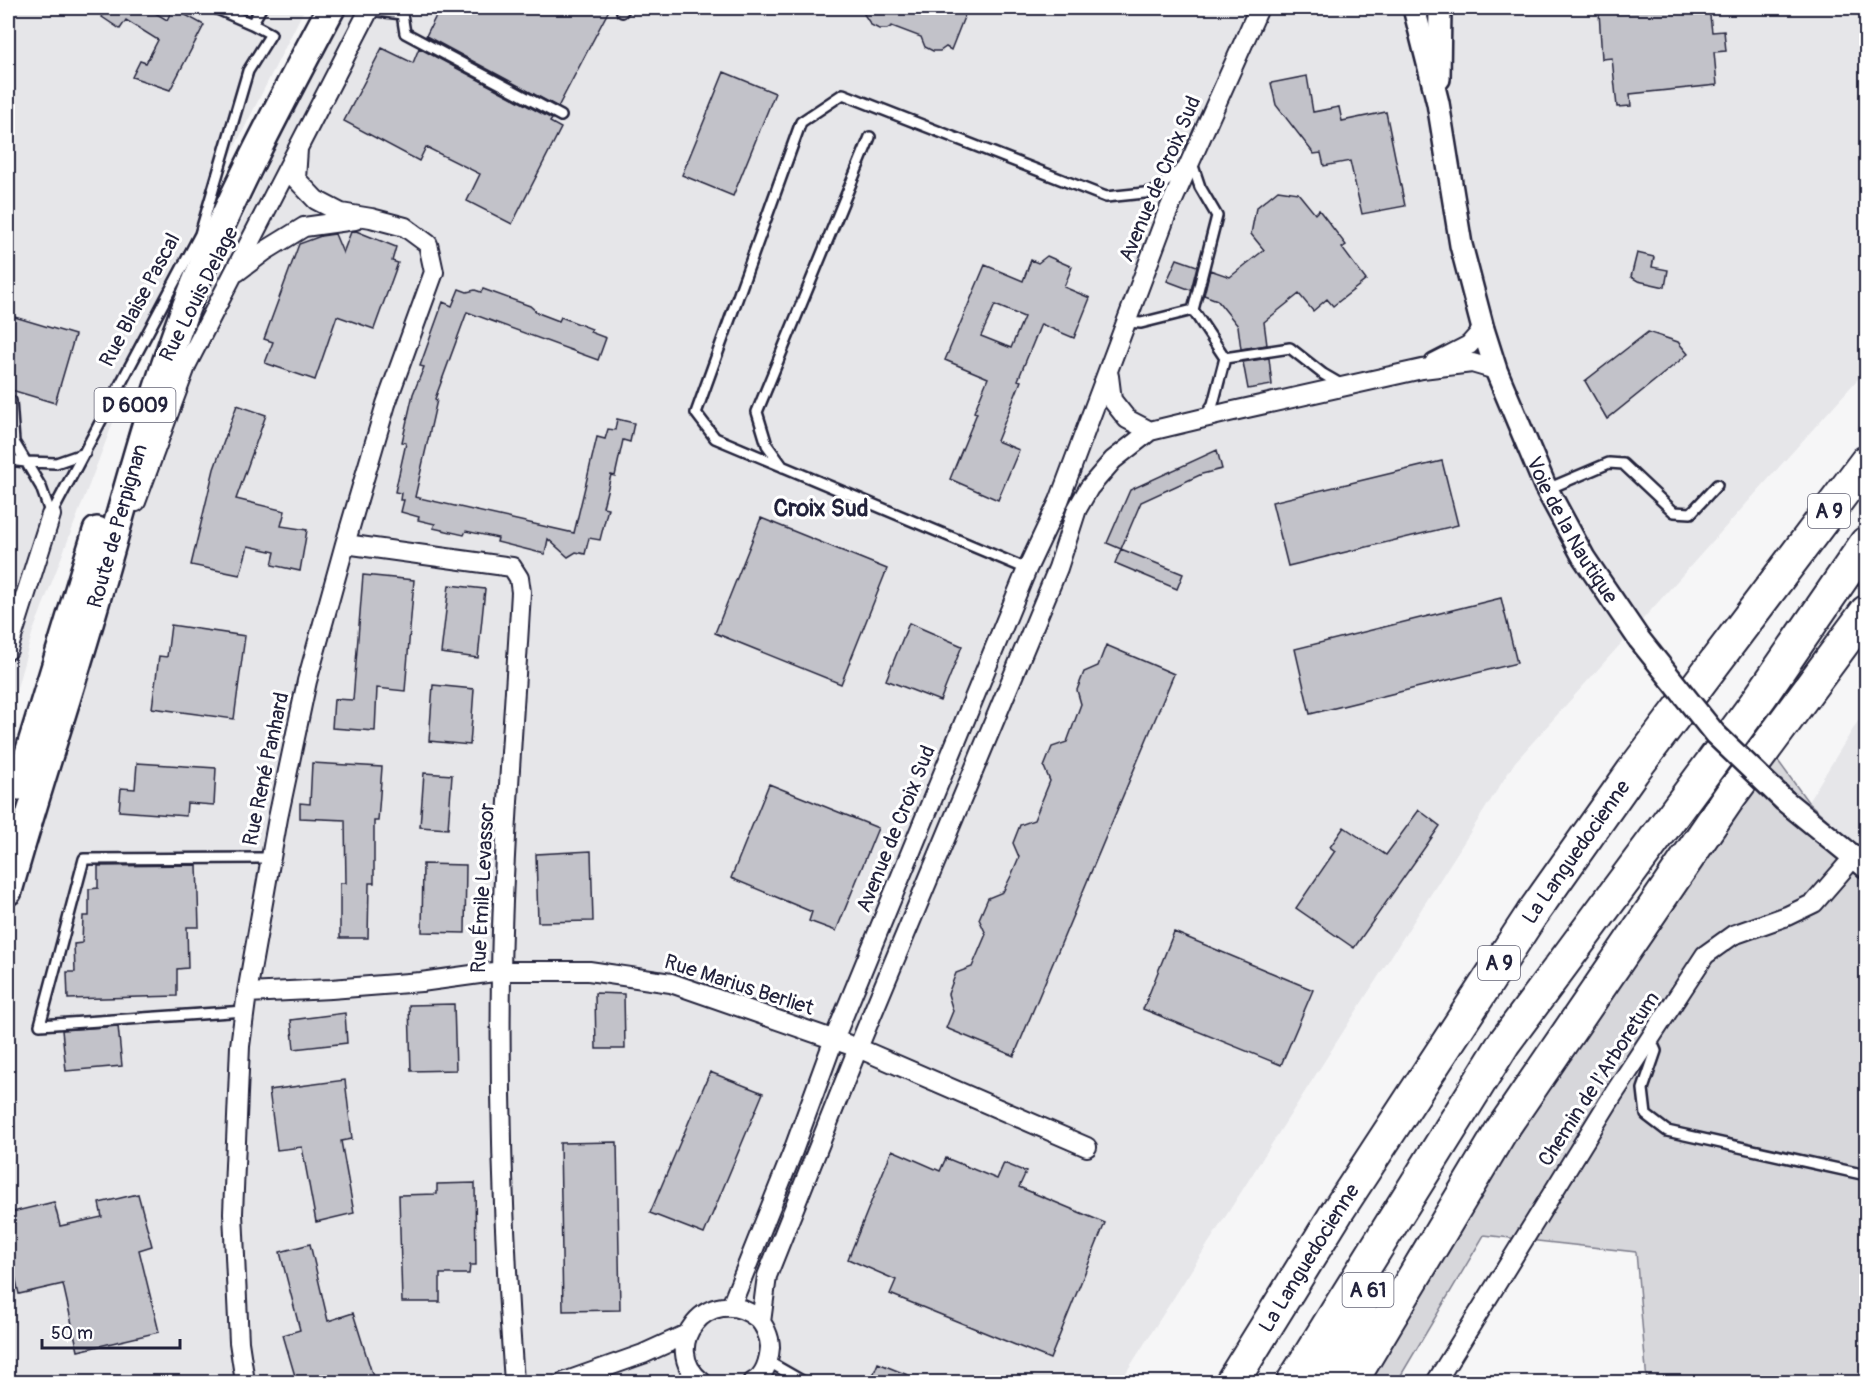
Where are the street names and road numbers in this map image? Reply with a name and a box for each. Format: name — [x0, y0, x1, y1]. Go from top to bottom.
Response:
street label: Avenue de Croix Sud — [1113, 92, 1207, 266]
street label: Rue Louis Delage — [153, 221, 245, 366]
street label: Rue Blaise Pascal — [93, 228, 187, 372]
road number: D 6009 — [94, 388, 176, 422]
street label: Route de Perpignan — [81, 441, 153, 611]
street label: Voie de la Nautique — [1521, 452, 1625, 609]
road number: A 9 — [1808, 494, 1850, 528]
street label: Rue René Panhard — [237, 690, 295, 848]
street label: Avenue de Croix Sud — [850, 742, 942, 916]
street label: La Languedocienne — [1516, 774, 1636, 929]
street label: Rue Émile Levassor — [465, 802, 501, 974]
road number: A 9 — [1478, 946, 1520, 980]
street label: Rue Marius Berliet — [661, 948, 818, 1022]
street label: Chemin de l'Arboretum — [1532, 986, 1666, 1172]
street label: La Languedocienne — [1253, 1178, 1366, 1337]
road number: A 61 — [1342, 1273, 1394, 1307]

